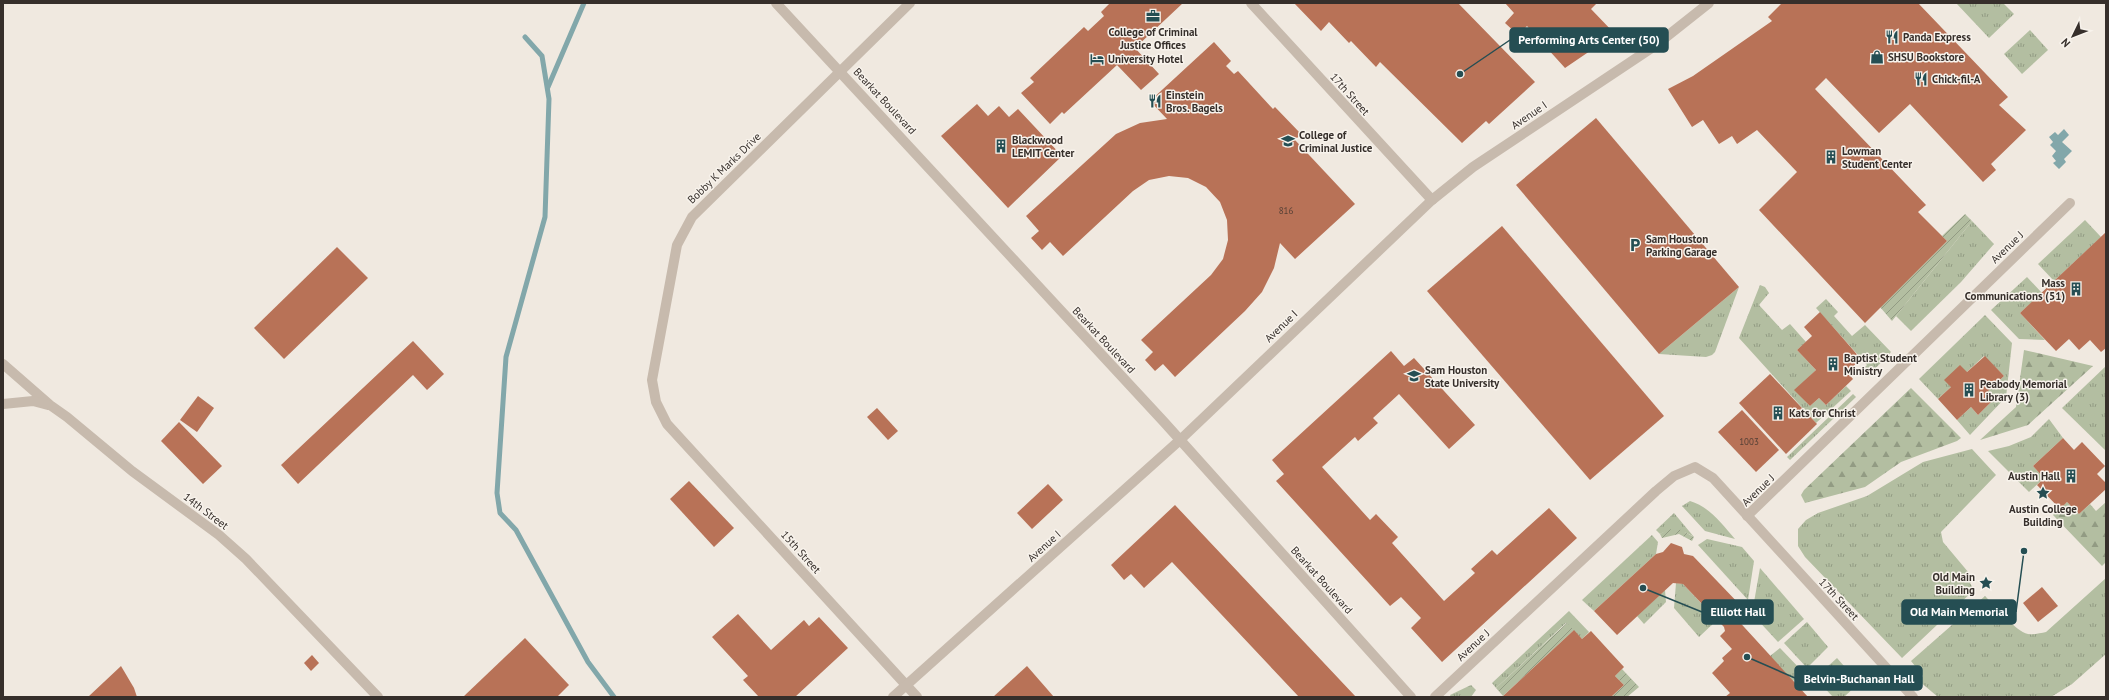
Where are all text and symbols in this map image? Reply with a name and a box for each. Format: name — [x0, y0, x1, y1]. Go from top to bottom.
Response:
office icon: College of Criminal Justice Offices — [1145, 8, 1161, 24]
north arrow — [2053, 16, 2093, 56]
place label: College of Criminal Justice Offices — [1108, 25, 1198, 52]
callout: Performing Arts Center (50) — [1510, 28, 1668, 52]
restaurant icon: Panda Express — [1884, 29, 1900, 45]
place label: Panda Express — [1903, 30, 1971, 44]
text: Performing Arts Center (50) — [1518, 32, 1660, 47]
text: N — [2058, 35, 2073, 50]
shop icon: SHSU Bookstore — [1869, 49, 1885, 65]
place label: SHSU Bookstore — [1888, 50, 1964, 64]
hotel icon: University Hotel — [1089, 51, 1105, 67]
place label: University Hotel — [1108, 52, 1184, 66]
street label: Bearkat Boulevard — [851, 65, 919, 137]
street label: 17th Street — [1327, 70, 1373, 118]
restaurant icon: Chick-fil-A — [1913, 71, 1929, 87]
place label: Chick-fil-A — [1932, 72, 1981, 86]
place label: Einstein Bros. Bagels — [1166, 88, 1223, 115]
restaurant icon: Einstein Bros. Bagels — [1147, 93, 1163, 109]
street label: Avenue I — [1508, 98, 1550, 132]
place label: College of Criminal Justice — [1299, 128, 1373, 155]
street label: Bobby K Marks Drive — [684, 129, 764, 207]
place label: Blackwood LEMIT Center — [1012, 133, 1074, 160]
school or university icon: College of Criminal Justice — [1280, 133, 1296, 149]
building icon: Blackwood LEMIT Center — [993, 138, 1009, 154]
place label: Lowman Student Center — [1842, 144, 1912, 171]
building icon: Lowman Student Center — [1823, 149, 1839, 165]
house number: 816 — [1279, 205, 1293, 216]
street label: Avenue J — [1988, 228, 2026, 266]
place label: Sam Houston Parking Garage — [1646, 232, 1718, 259]
parking icon: Sam Houston Parking Garage — [1627, 237, 1643, 253]
place label: Mass Communications (51) — [1965, 276, 2065, 303]
building icon: Mass Communications (51) — [2068, 281, 2084, 297]
street label: Bearkat Boulevard — [1070, 304, 1138, 376]
street label: Avenue I — [1262, 307, 1300, 345]
place label: Baptist Student Ministry — [1844, 351, 1917, 378]
building icon: Baptist Student Ministry — [1825, 356, 1841, 372]
place label: Sam Houston State University — [1425, 363, 1500, 390]
school or university icon: Sam Houston State University — [1406, 368, 1422, 384]
place label: Peabody Memorial Library (3) — [1980, 377, 2068, 404]
building icon: Peabody Memorial Library (3) — [1961, 382, 1977, 398]
building icon: Kats for Christ — [1770, 405, 1786, 421]
place label: Kats for Christ — [1789, 406, 1856, 420]
house number: 1003 — [1739, 436, 1759, 447]
building icon: Austin Hall — [2063, 468, 2079, 484]
place label: Austin Hall — [2008, 469, 2061, 483]
street label: Avenue J — [1739, 471, 1777, 509]
place icon: Austin College Building — [2035, 485, 2051, 501]
street label: 14th Street — [181, 490, 231, 533]
place label: Austin College Building — [2009, 502, 2077, 529]
street label: Avenue I — [1024, 527, 1064, 565]
street label: 15th Street — [778, 528, 824, 576]
street label: Bearkat Boulevard — [1288, 543, 1356, 617]
place label: Old Main Building — [1932, 570, 1975, 597]
street label: 17th Street — [1816, 575, 1862, 623]
place icon: Old Main Building — [1978, 575, 1994, 591]
callout: Elliott Hall — [1702, 600, 1773, 624]
callout: Old Main Memorial — [1902, 600, 2016, 624]
text: Elliott Hall — [1710, 604, 1766, 619]
text: Old Main Memorial — [1910, 604, 2009, 619]
street label: Avenue J — [1453, 626, 1493, 664]
callout: Belvin-Buchanan Hall — [1795, 666, 1922, 690]
text: Belvin-Buchanan Hall — [1804, 671, 1915, 686]

